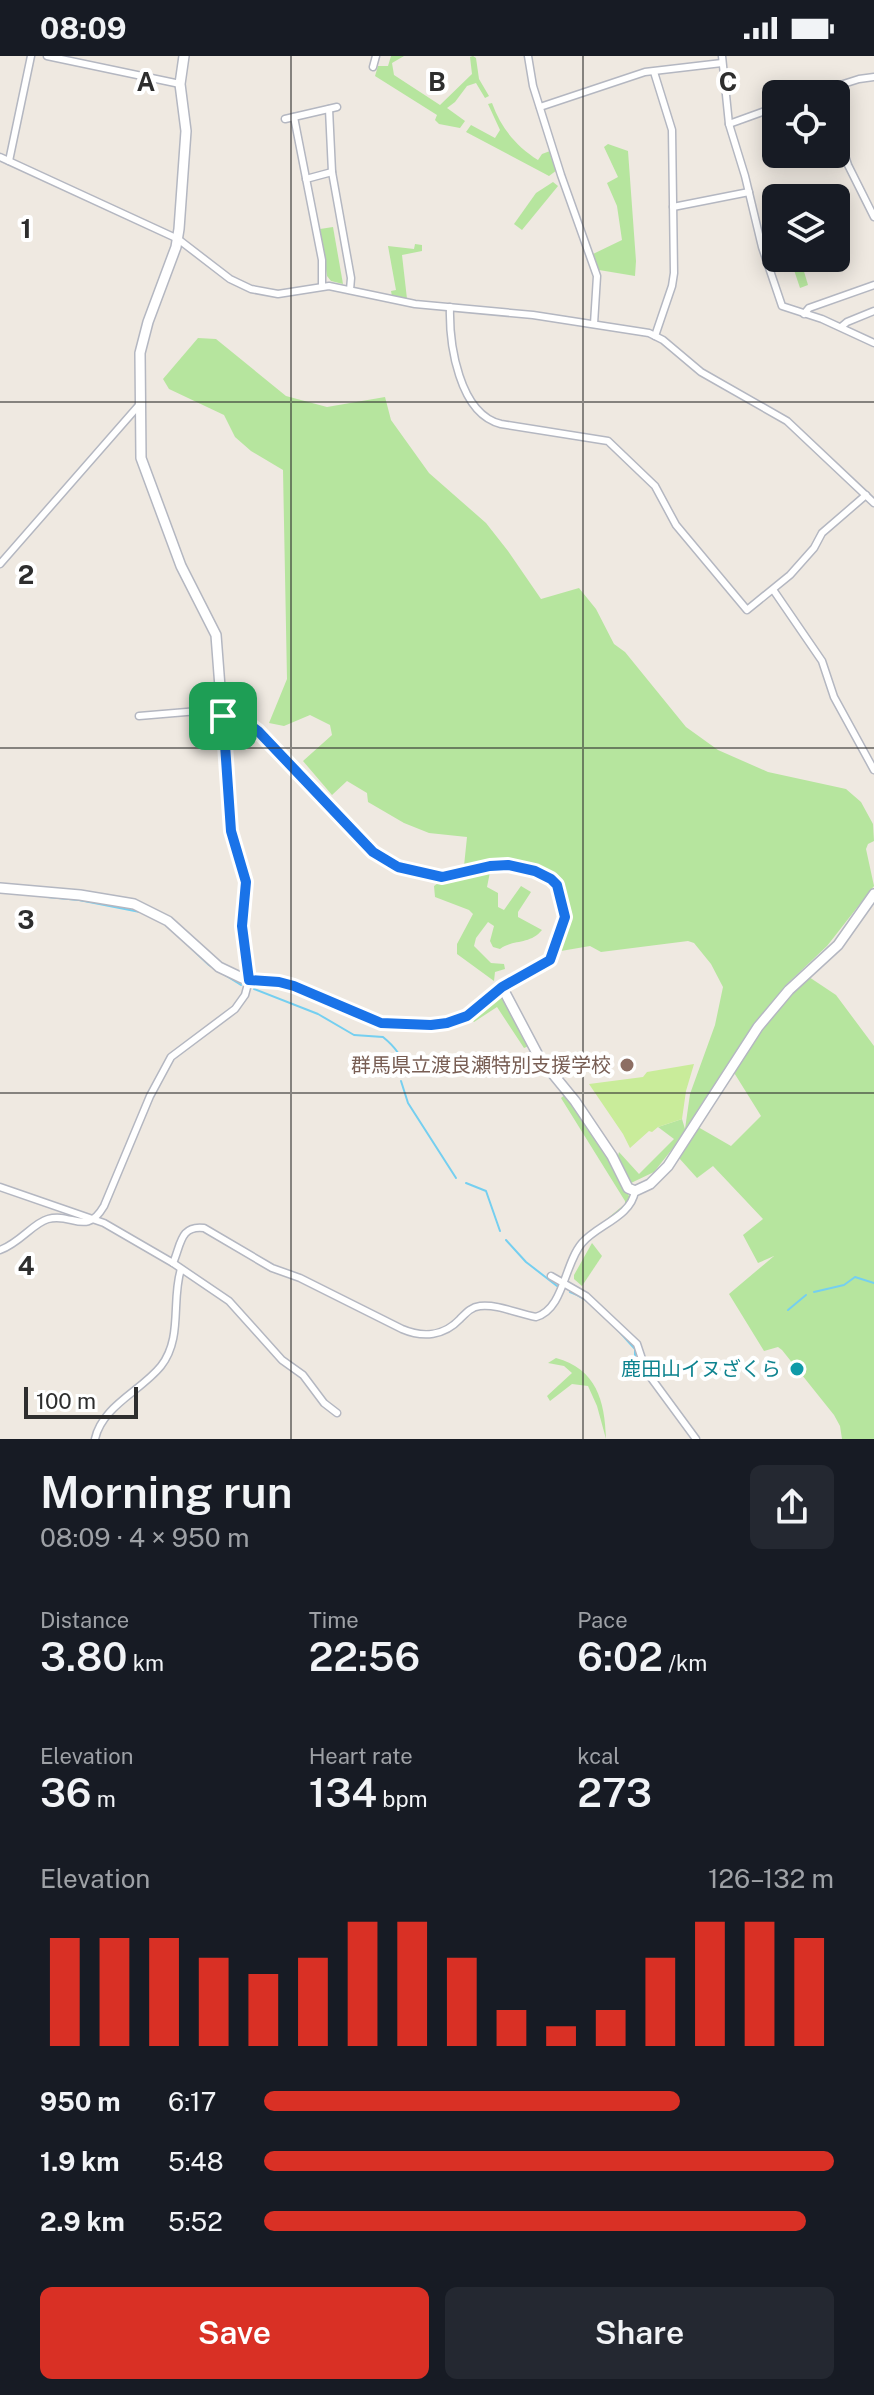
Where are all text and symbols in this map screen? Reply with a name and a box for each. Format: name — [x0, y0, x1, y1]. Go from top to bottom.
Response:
text: 08:09 — [40, 10, 126, 46]
text: A — [137, 66, 156, 97]
text: B — [428, 66, 446, 97]
text: C — [719, 66, 737, 97]
map controls — [762, 80, 850, 272]
button: locate — [762, 80, 850, 168]
button: layers — [762, 184, 850, 272]
text: 1 — [20, 213, 32, 244]
text: 2 — [18, 559, 34, 590]
pin — [189, 682, 257, 750]
icon: arrive — [201, 694, 245, 738]
text: 3 — [17, 904, 35, 935]
place label: 群馬県立渡良瀬特別支援学校 — [351, 1053, 611, 1077]
marker: 群馬県立渡良瀬特別支援学校 — [618, 1056, 636, 1074]
text: 4 — [17, 1250, 35, 1281]
place label: 鹿田山イヌざくら — [621, 1357, 781, 1381]
marker: 鹿田山イヌざくら — [788, 1360, 806, 1378]
scale bar — [24, 1383, 138, 1419]
text: 100 m — [36, 1388, 96, 1414]
button: share — [750, 1465, 834, 1549]
text: Morning run — [40, 1466, 293, 1518]
text: 08:09 · 4 × 950 m — [40, 1522, 249, 1553]
text: Distance — [40, 1607, 129, 1633]
text: Time — [309, 1607, 359, 1633]
text: Pace — [577, 1607, 628, 1633]
text: 3.80 — [40, 1633, 127, 1680]
text: 22:56 — [309, 1633, 420, 1680]
text: 6:02 — [577, 1633, 663, 1680]
text: km — [127, 1650, 164, 1676]
text: /km — [663, 1650, 707, 1676]
text: Elevation — [40, 1743, 133, 1769]
text: Heart rate — [309, 1743, 413, 1769]
text: kcal — [577, 1743, 620, 1769]
text: 36 — [40, 1769, 92, 1816]
text: 134 — [309, 1769, 377, 1816]
text: 273 — [577, 1769, 652, 1816]
text: m — [92, 1786, 116, 1812]
text: bpm — [377, 1786, 428, 1812]
text: Elevation — [40, 1863, 150, 1894]
text: 126–132 m — [708, 1863, 834, 1894]
text: 950 m — [40, 2086, 121, 2117]
text: 6:17 — [168, 2086, 216, 2117]
text: 1.9 km — [40, 2146, 119, 2177]
text: 5:48 — [168, 2146, 224, 2177]
text: 2.9 km — [40, 2206, 125, 2237]
text: 5:52 — [168, 2206, 223, 2237]
button: Save — [40, 2287, 429, 2379]
button: Share — [445, 2287, 834, 2379]

